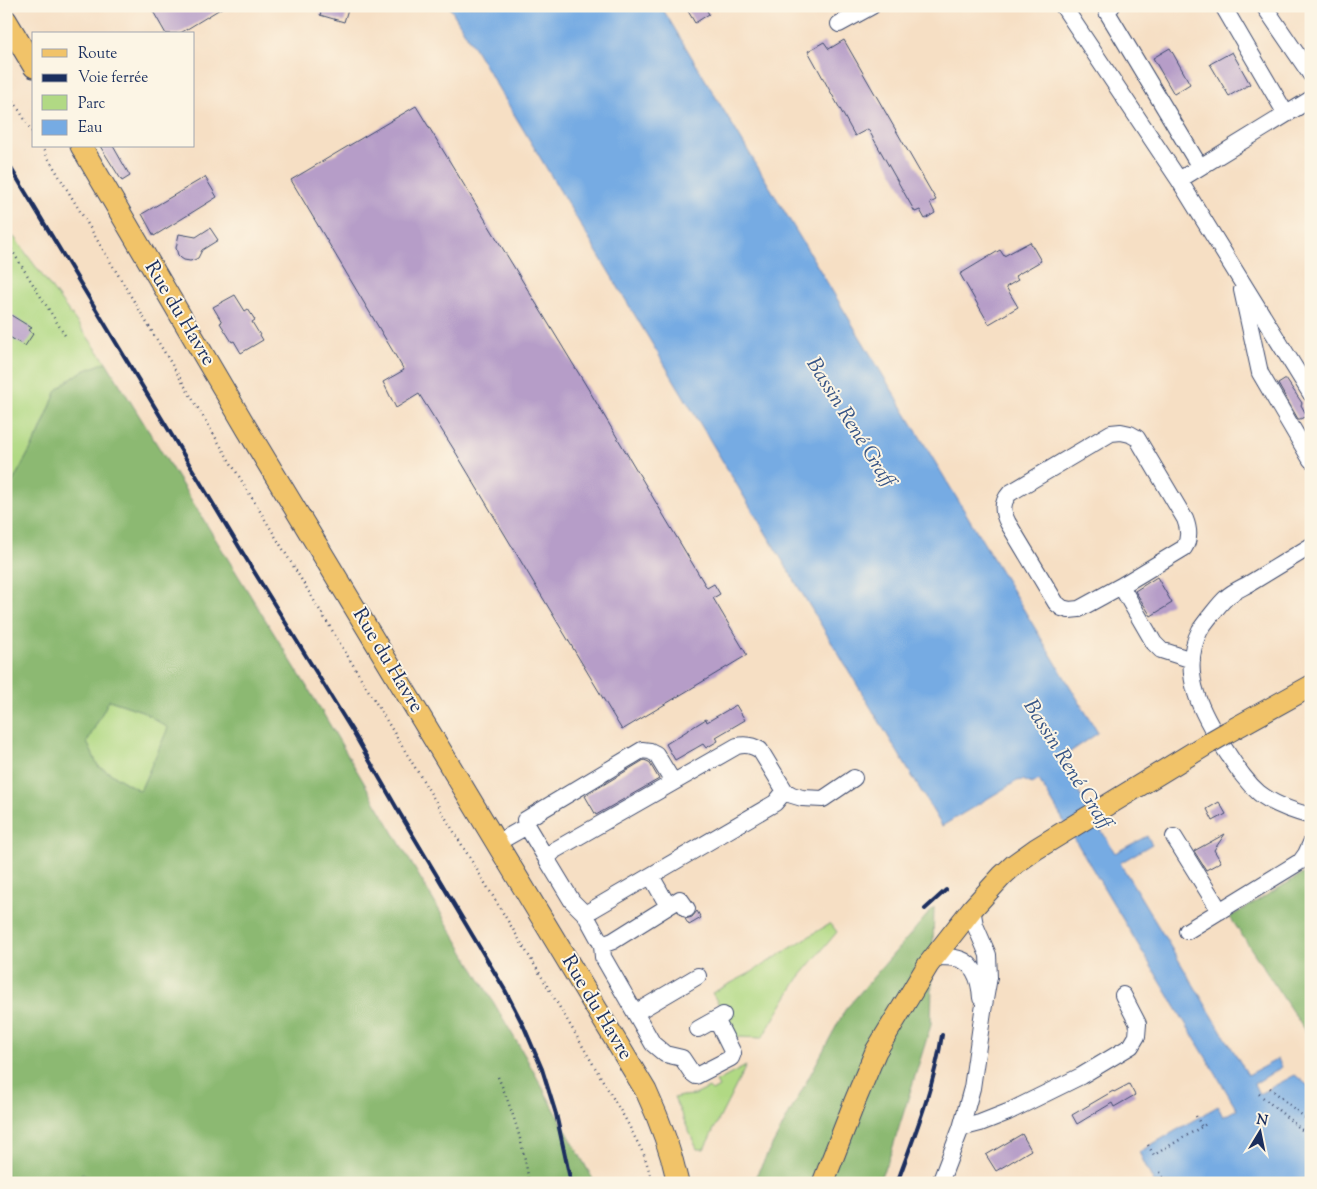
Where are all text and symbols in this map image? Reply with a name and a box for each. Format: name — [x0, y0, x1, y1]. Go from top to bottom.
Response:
legend — [32, 32, 195, 148]
text: Route — [78, 44, 117, 65]
text: Voie ferrée — [78, 68, 148, 89]
text: Parc — [78, 94, 106, 115]
text: Eau — [78, 118, 103, 139]
street label: Rue du Havre — [136, 256, 222, 372]
water label: Bassin René Graff — [798, 352, 903, 495]
street label: Rue du Havre — [344, 603, 430, 719]
water label: Bassin René Graff — [1015, 694, 1120, 837]
street label: Rue du Havre — [553, 950, 639, 1066]
north arrow — [1234, 1106, 1284, 1156]
text: N — [1255, 1110, 1269, 1132]

